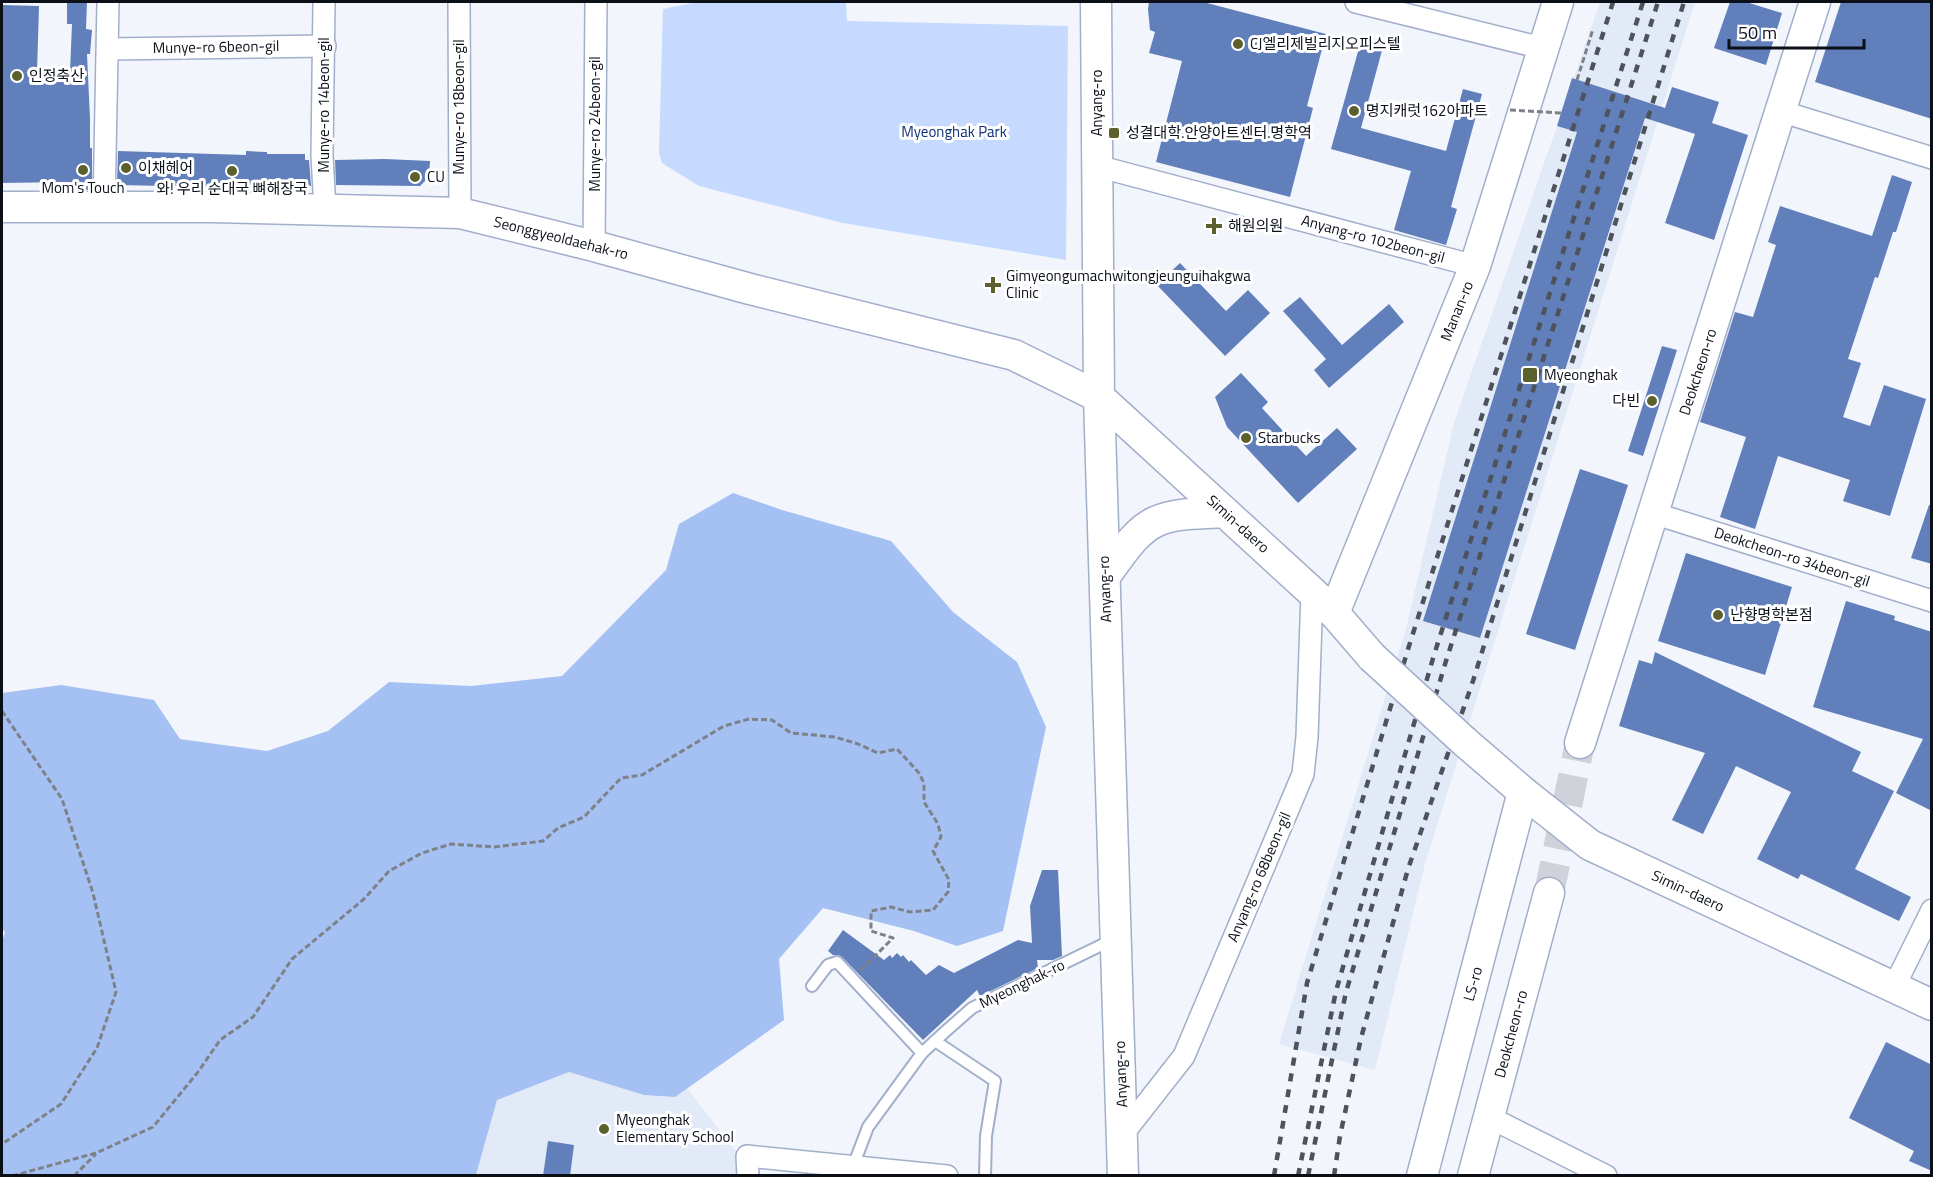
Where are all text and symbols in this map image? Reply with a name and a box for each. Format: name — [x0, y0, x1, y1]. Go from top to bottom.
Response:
scale bar — [1729, 12, 1864, 50]
text: 50 m — [1738, 19, 1777, 46]
place label: CJ엘리제빌리지오피스텔 — [1250, 32, 1400, 55]
street label: Munye-ro 6beon-gil — [152, 34, 280, 59]
street label: Munye-ro 14beon-gil — [312, 37, 335, 173]
marker: CJ엘리제빌리지오피스텔 — [1231, 37, 1245, 51]
street label: Munye-ro 18beon-gil — [447, 39, 470, 175]
street label: Munye-ro 24beon-gil — [583, 56, 606, 192]
place label: 인정축산 — [29, 64, 84, 87]
marker: 인정축산 — [10, 69, 24, 83]
street label: Anyang-ro — [1085, 70, 1108, 136]
place label: 명지캐럿162아파트 — [1366, 99, 1488, 122]
marker: 명지캐럿162아파트 — [1347, 104, 1361, 118]
park label: Myeonghak Park — [901, 120, 1007, 143]
place label: 성결대학.안양아트센터.명학역 — [1126, 121, 1312, 144]
marker: 성결대학.안양아트센터.명학역 — [1107, 126, 1121, 140]
place label: 이채헤어 — [138, 156, 193, 179]
marker: 이채헤어 — [119, 161, 133, 175]
marker: Mom's Touch — [76, 163, 90, 177]
marker: 와! 우리 순대국 뼈해장국 — [225, 164, 239, 178]
place label: CU — [427, 165, 445, 188]
marker: CU — [408, 170, 422, 184]
place label: Mom's Touch — [41, 176, 125, 199]
place label: 와! 우리 순대국 뼈해장국 — [156, 177, 308, 200]
street label: Anyang-ro 102beon-gil — [1299, 208, 1447, 269]
street label: Seonggyeoldaehak-ro — [491, 210, 631, 265]
place label: 해원의원 — [1228, 214, 1283, 237]
marker: 해원의원 — [1205, 217, 1223, 235]
place label: Gimyeongumachwitongjeunguihakgwa Clinic — [1006, 264, 1251, 304]
marker: Gimyeongumachwitongjeunguihakgwa Clinic — [984, 276, 1002, 294]
street label: Manan-ro — [1434, 277, 1479, 344]
street label: Deokcheon-ro — [1673, 326, 1722, 418]
place label: Myeonghak — [1544, 363, 1618, 386]
marker: Myeonghak — [1521, 366, 1539, 384]
place label: 다빈 — [1612, 389, 1640, 412]
marker: 다빈 — [1645, 394, 1659, 408]
place label: Starbucks — [1258, 426, 1321, 449]
marker: Starbucks — [1239, 431, 1253, 445]
street label: Simin-daero — [1202, 489, 1275, 558]
street label: Deokcheon-ro 34beon-gil — [1711, 520, 1873, 593]
street label: Anyang-ro — [1092, 555, 1117, 623]
place label: 난향명학본점 — [1730, 603, 1813, 626]
marker: 난향명학본점 — [1711, 608, 1725, 622]
street label: Anyang-ro 68beon-gil — [1221, 808, 1296, 945]
street label: Simin-daero — [1648, 864, 1728, 917]
street label: Myeonghak-ro — [975, 953, 1069, 1014]
street label: LS-ro — [1457, 964, 1488, 1004]
street label: Deokcheon-ro — [1488, 987, 1533, 1080]
street label: Anyang-ro — [1108, 1040, 1133, 1108]
place label: Myeonghak Elementary School — [616, 1108, 734, 1148]
marker: Myeonghak Elementary School — [597, 1122, 611, 1136]

